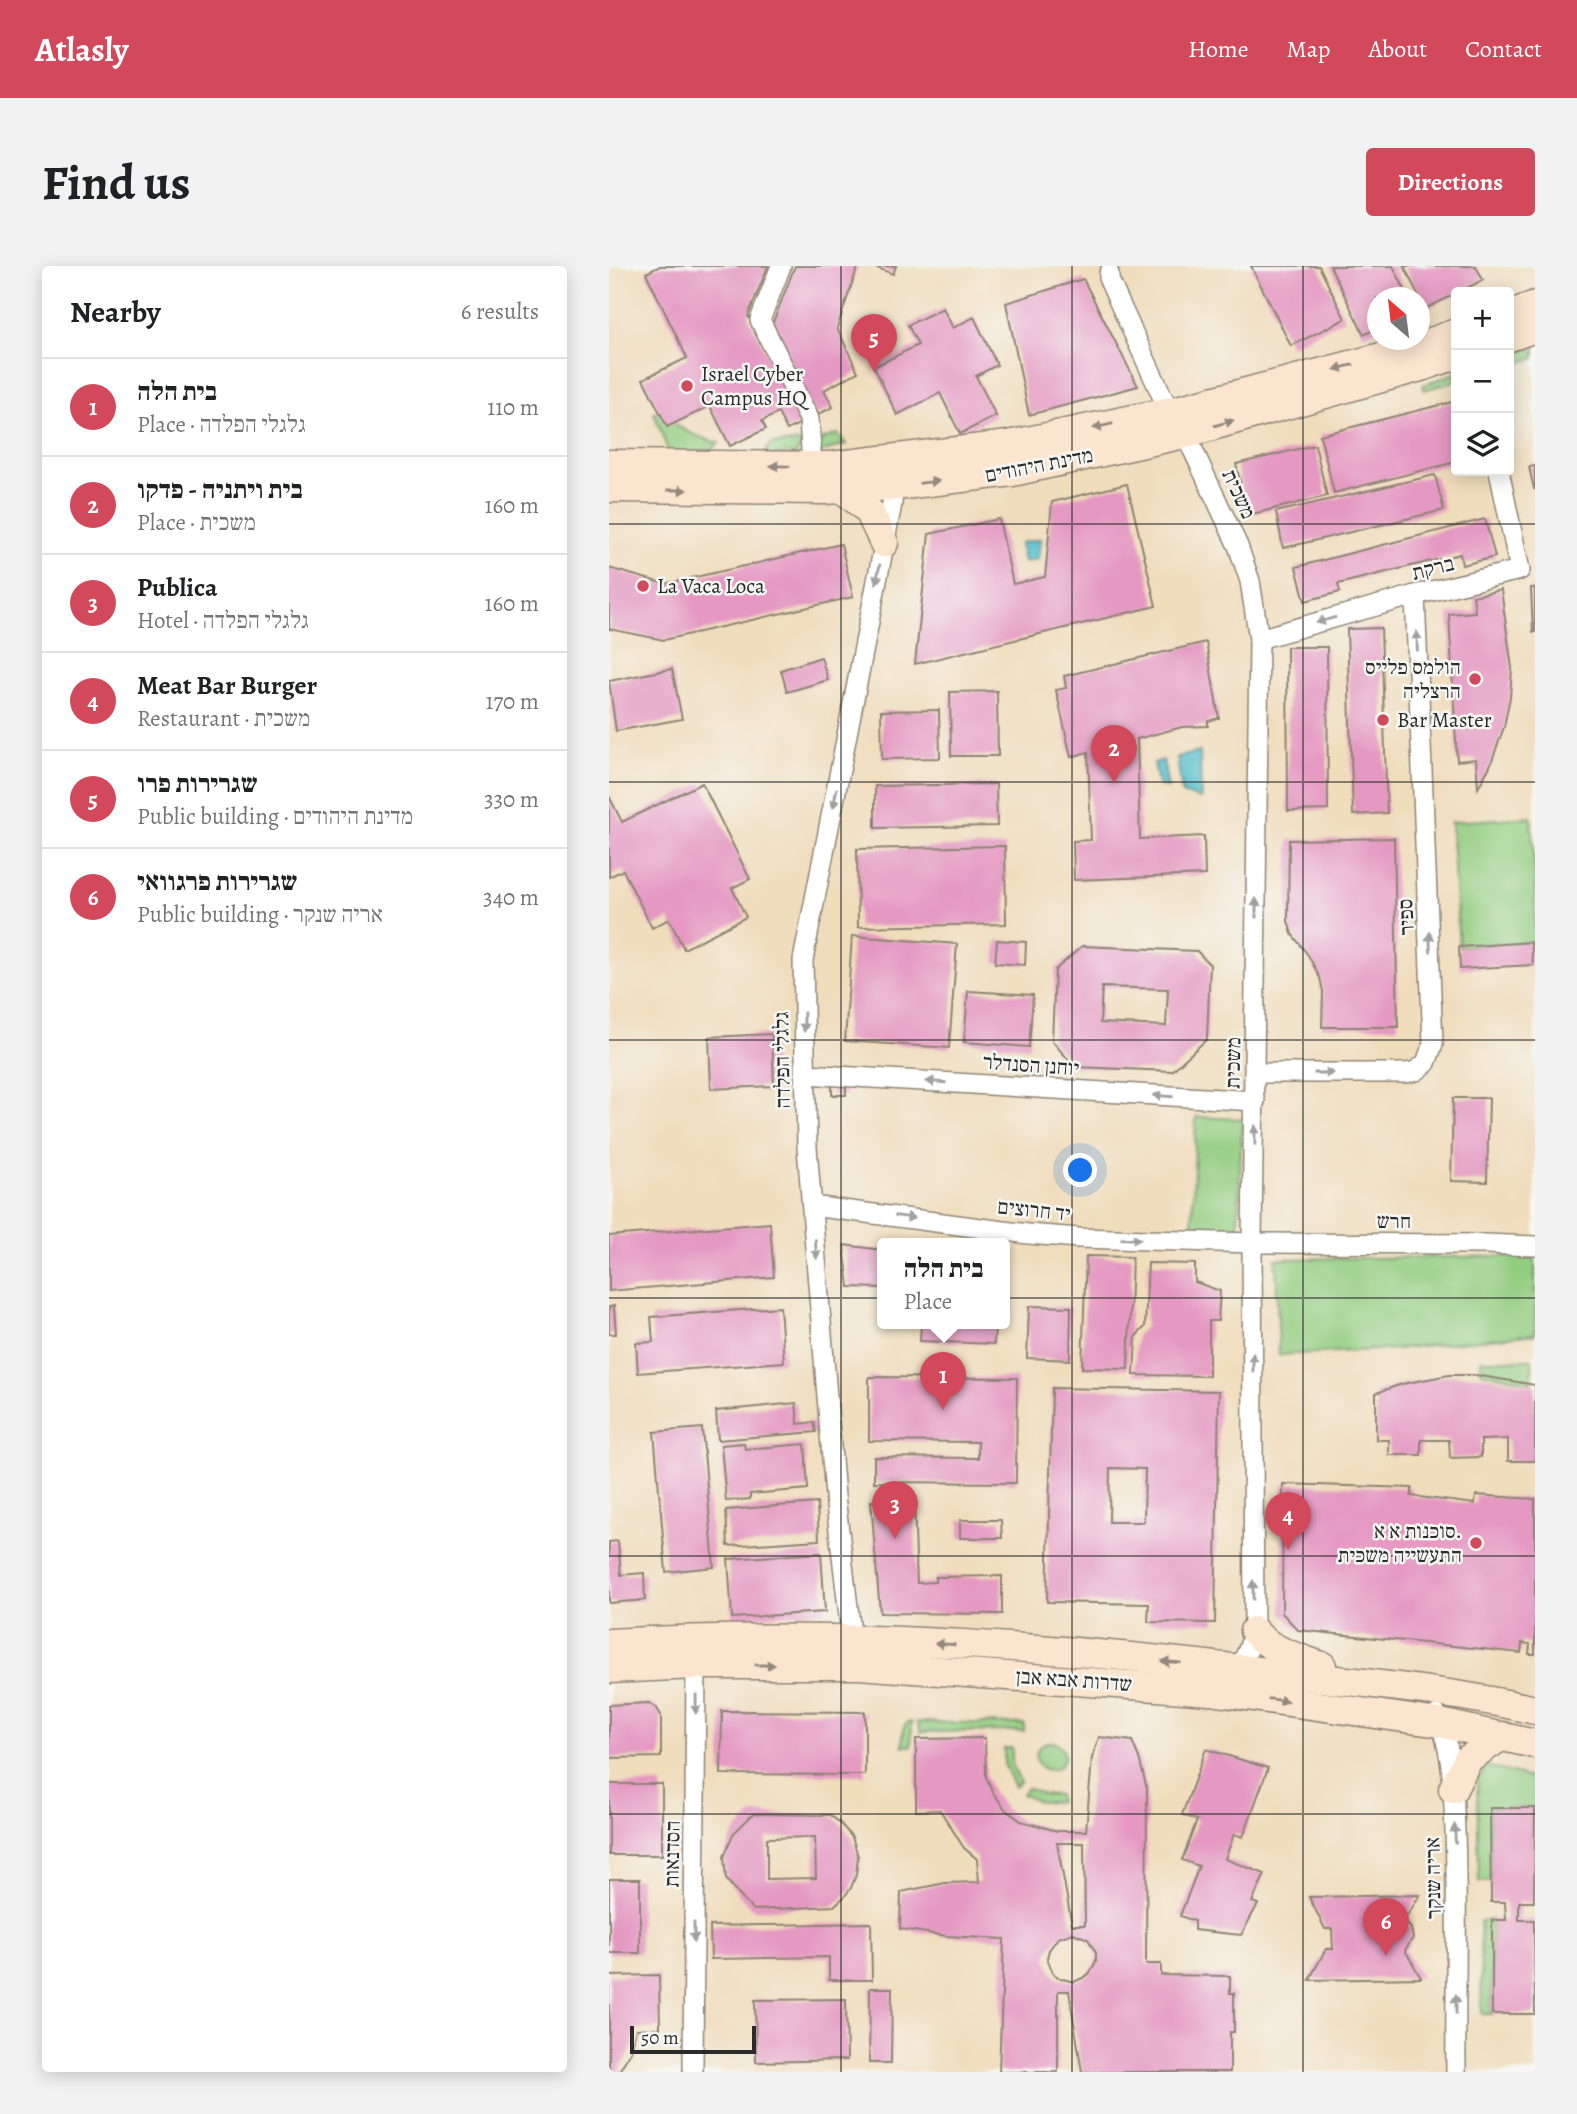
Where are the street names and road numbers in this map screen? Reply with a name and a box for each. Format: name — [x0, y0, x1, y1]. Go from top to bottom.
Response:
street label: מדינת היהודים — [983, 441, 1095, 489]
street label: משכית — [1215, 465, 1263, 523]
street label: ברקת — [1409, 549, 1457, 587]
street label: ספיר — [1391, 898, 1421, 936]
street label: גלגלי הפלדה — [767, 1011, 797, 1109]
street label: משכית — [1219, 1037, 1247, 1089]
street label: יוחנן הסנדלר — [982, 1048, 1080, 1082]
street label: יד חרוצים — [996, 1192, 1072, 1228]
street label: חרש — [1377, 1207, 1411, 1235]
street label: שדרות אבא אבן — [1015, 1662, 1133, 1698]
street label: הסדנאות — [657, 1820, 687, 1888]
street label: אריה שנקר — [1418, 1837, 1448, 1919]

